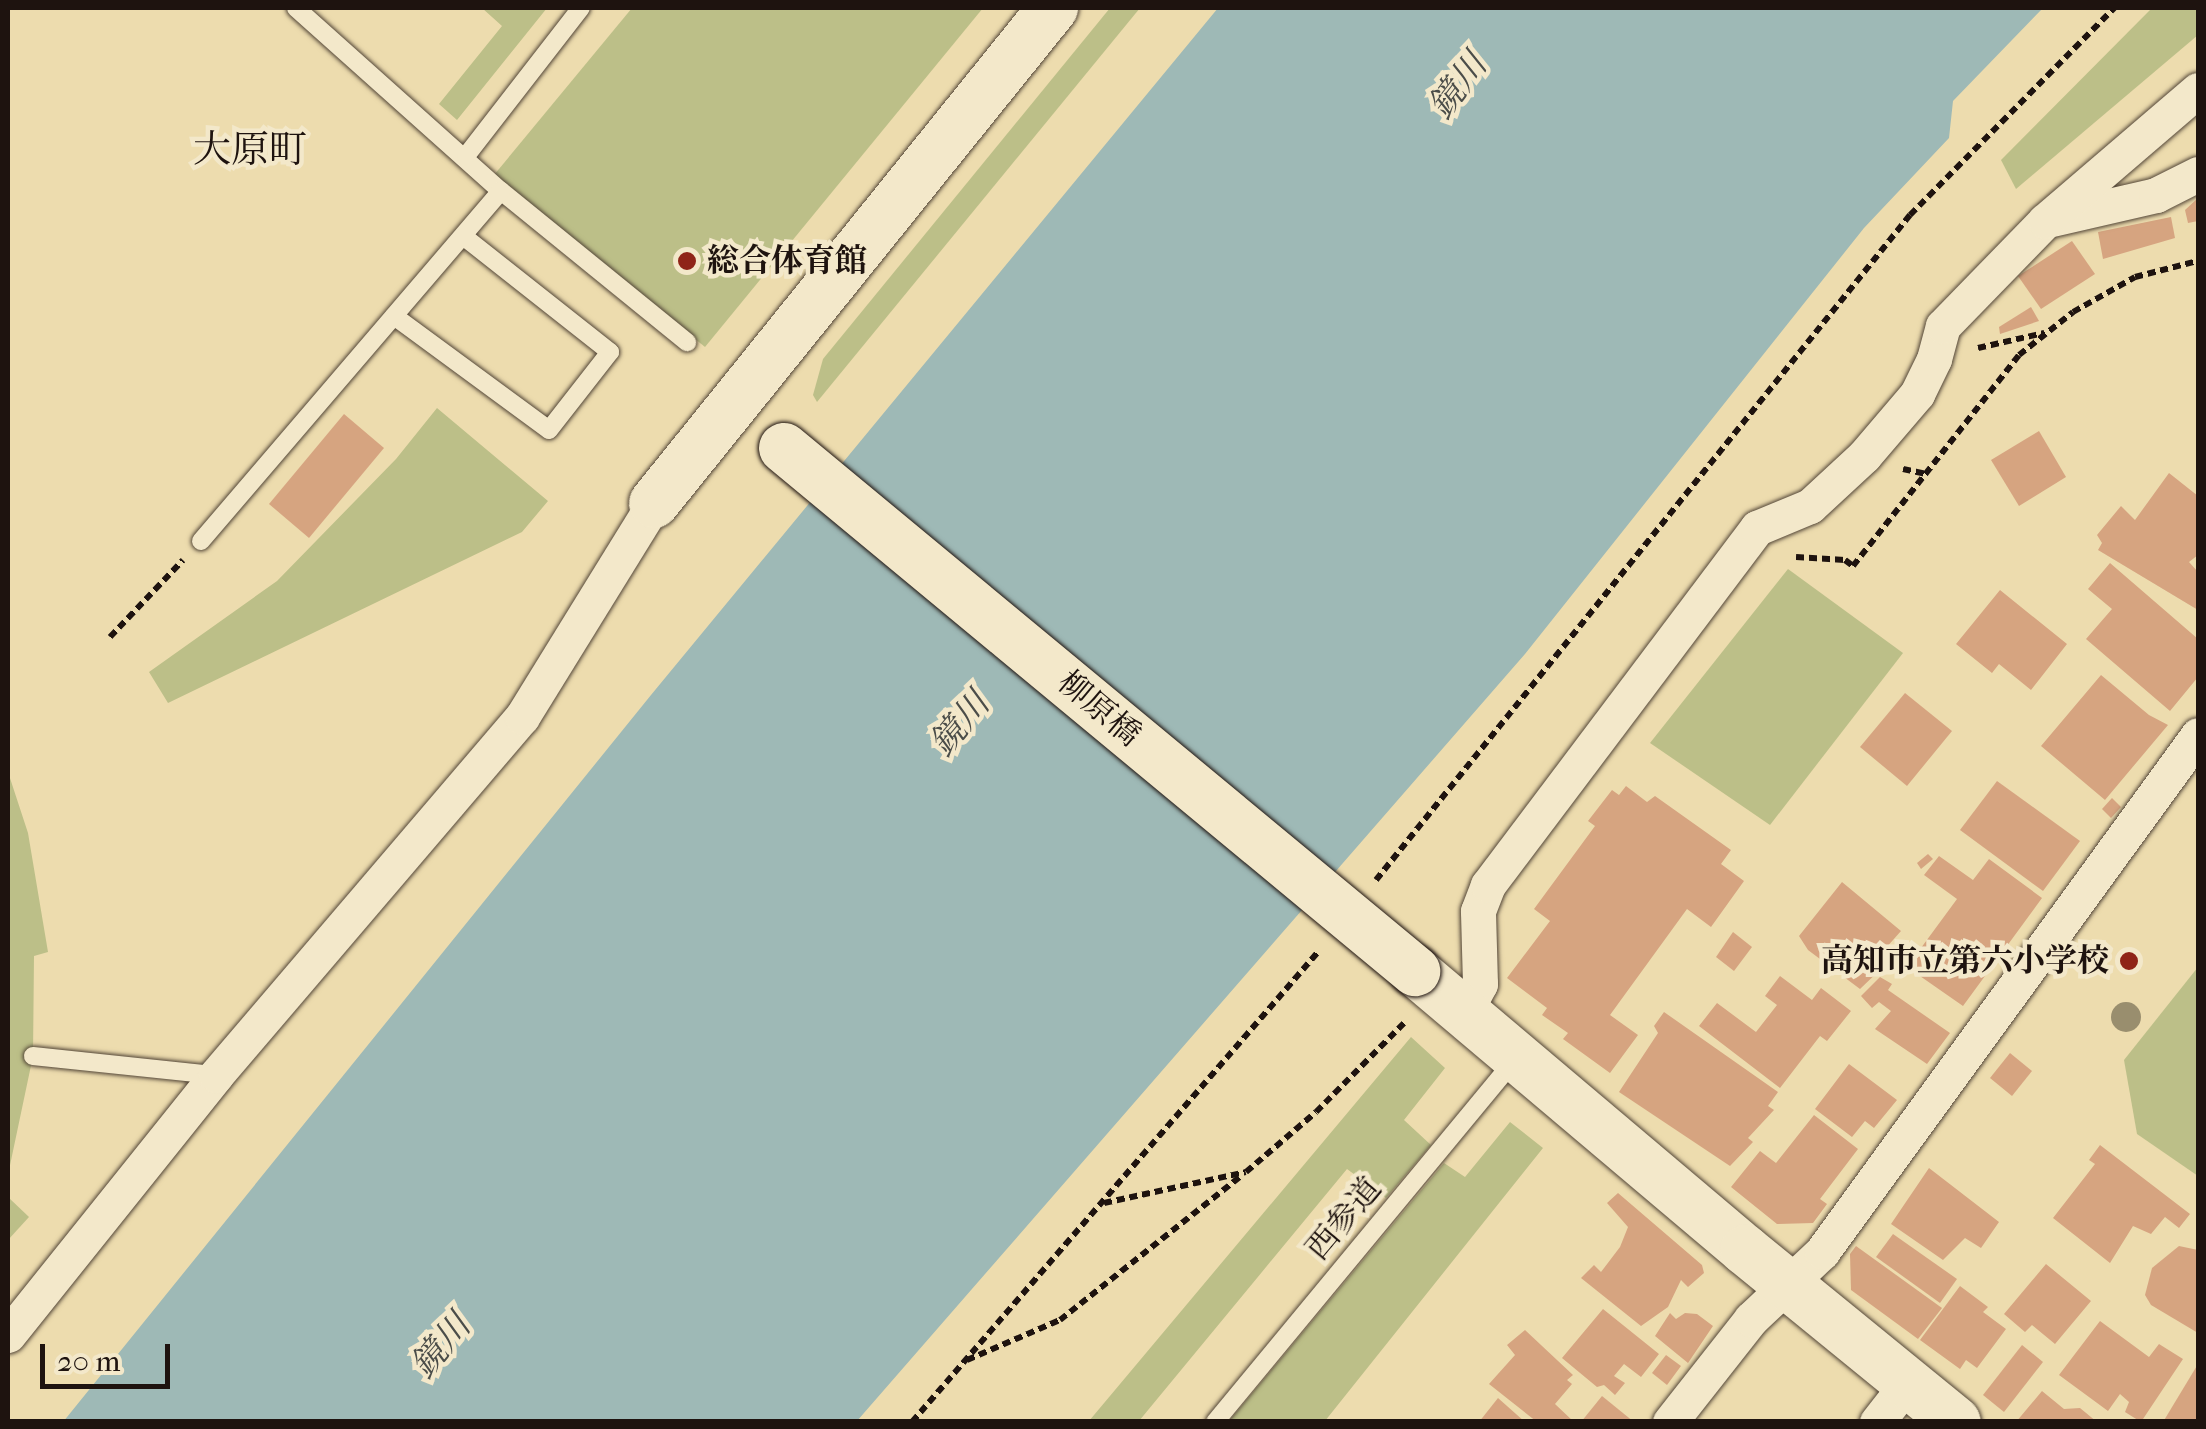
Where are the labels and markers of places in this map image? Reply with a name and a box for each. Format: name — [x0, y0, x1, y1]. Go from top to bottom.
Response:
place label: 総合体育館 — [707, 242, 867, 280]
marker: 総合体育館 — [676, 250, 698, 272]
place label: 高知市立第六小学校 — [1821, 942, 2109, 980]
marker: 高知市立第六小学校 — [2118, 950, 2140, 972]

